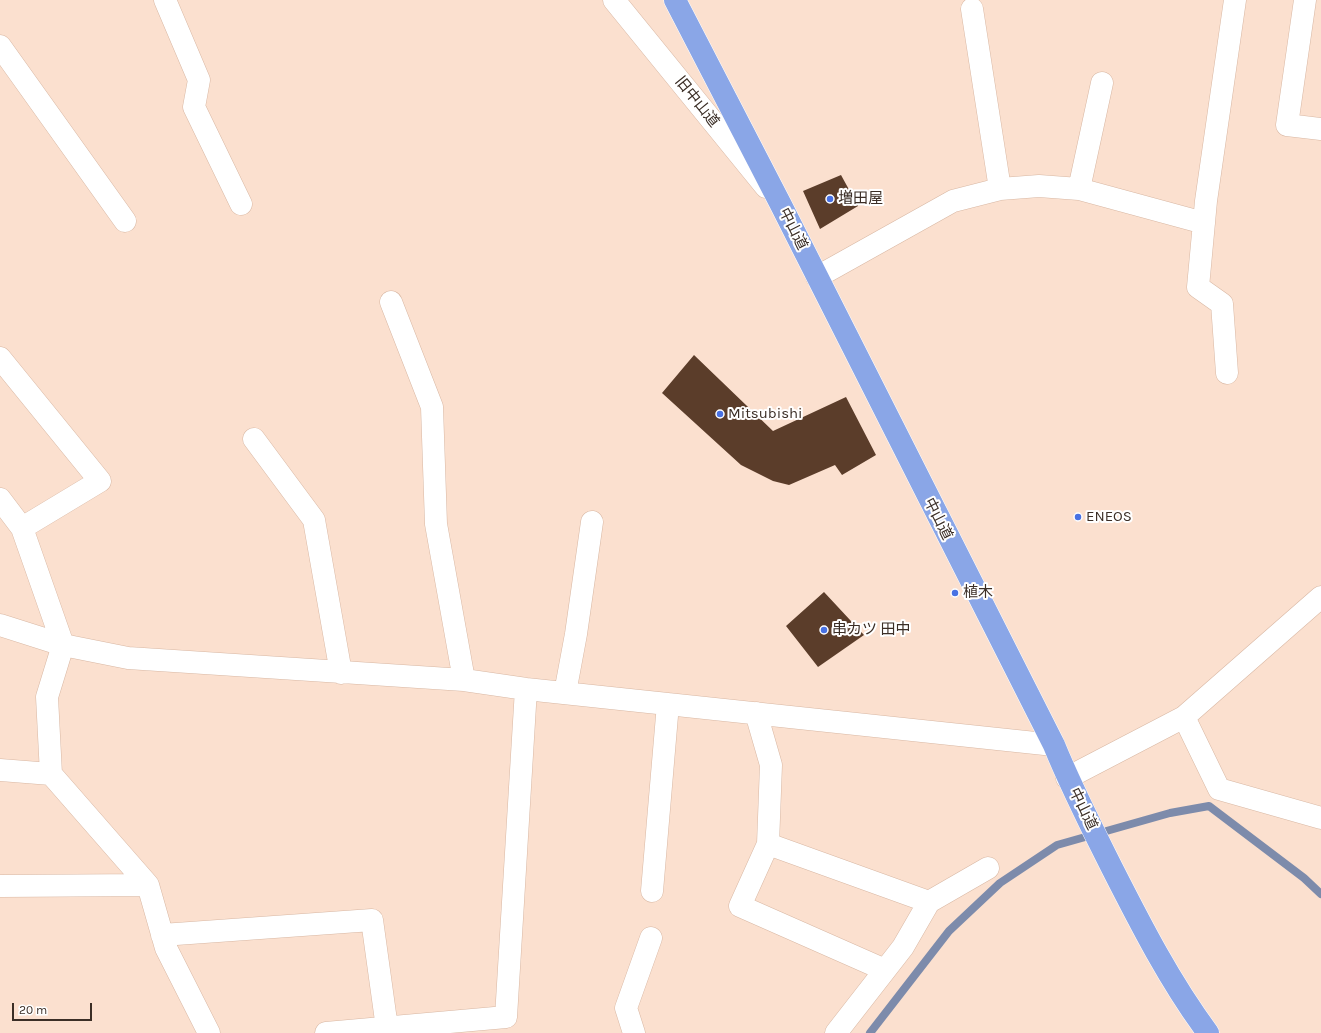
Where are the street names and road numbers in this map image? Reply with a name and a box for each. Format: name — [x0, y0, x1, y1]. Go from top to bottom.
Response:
street label: 旧中山道 — [671, 73, 723, 131]
street label: 中山道 — [775, 205, 811, 253]
street label: 中山道 — [920, 495, 956, 543]
street label: 中山道 — [1065, 785, 1101, 833]

